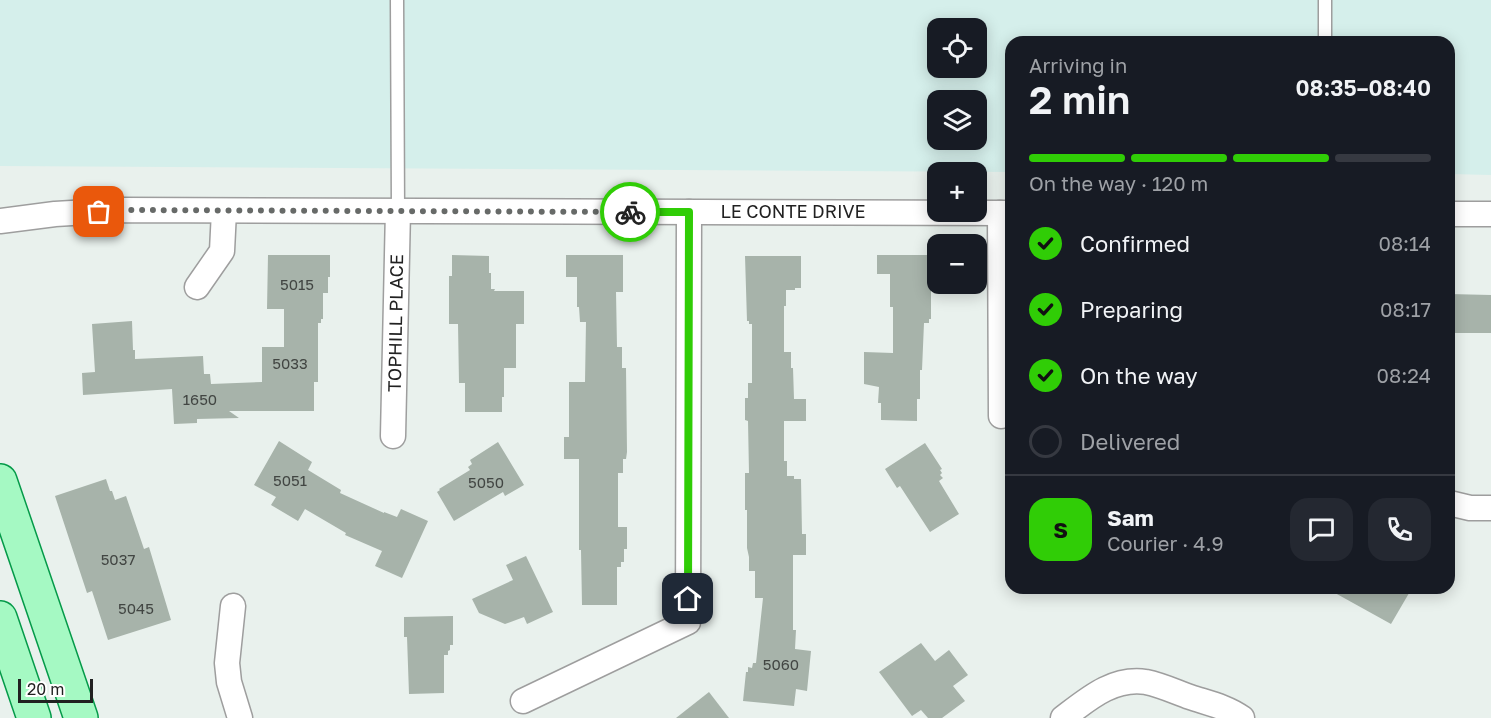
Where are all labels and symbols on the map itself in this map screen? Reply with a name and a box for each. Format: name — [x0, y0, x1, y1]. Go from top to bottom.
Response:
courier — [600, 182, 660, 242]
pin — [73, 186, 124, 237]
street label: LE CONTE DRIVE — [720, 200, 866, 222]
street label: TOPHILL PLACE — [383, 254, 407, 392]
house number: 5015 — [280, 275, 314, 293]
house number: 5033 — [272, 354, 308, 372]
house number: 1650 — [183, 390, 217, 408]
house number: 5051 — [273, 471, 307, 489]
house number: 5050 — [468, 473, 504, 491]
house number: 5037 — [101, 550, 135, 568]
pin — [662, 573, 713, 624]
house number: 5045 — [118, 599, 154, 617]
house number: 5060 — [763, 655, 799, 673]
scale bar — [18, 676, 93, 704]

